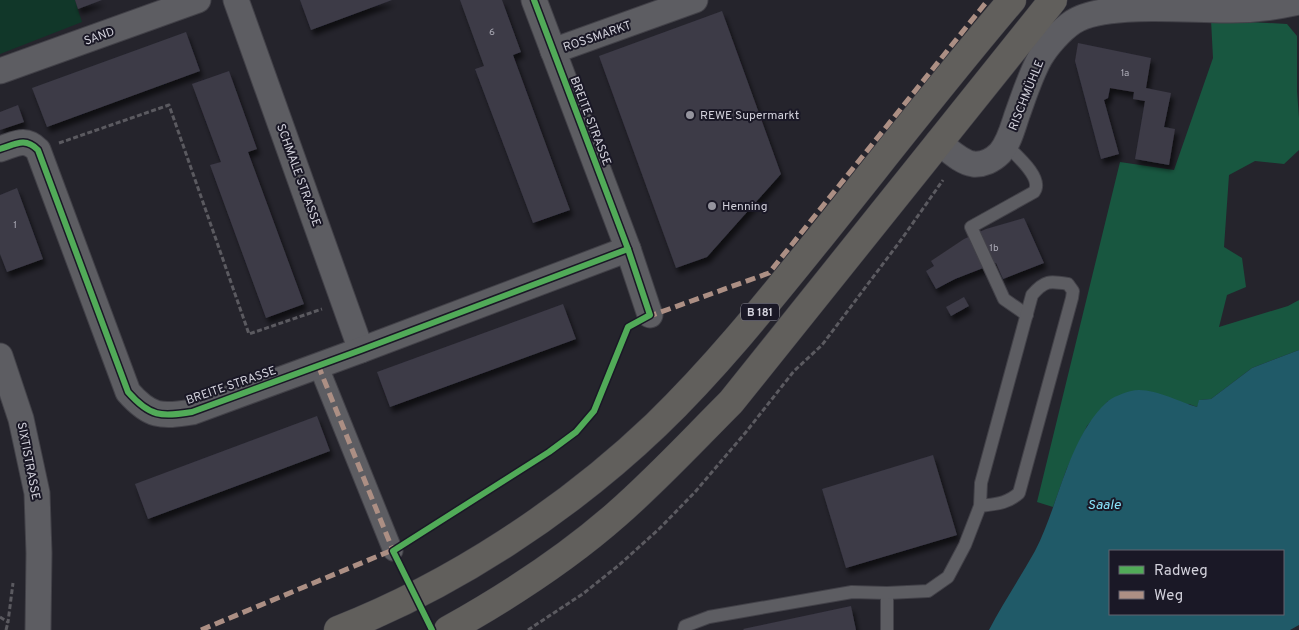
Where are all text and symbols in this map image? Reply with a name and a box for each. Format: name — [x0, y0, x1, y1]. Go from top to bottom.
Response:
street label: ROSSMARKT — [561, 18, 633, 56]
street label: SAND — [82, 24, 117, 50]
house number: 6 — [489, 26, 495, 39]
street label: RISCHMÜHLE — [1006, 58, 1048, 133]
house number: 1a — [1121, 67, 1129, 80]
street label: BREITE STRASSE — [566, 74, 614, 168]
place label: REWE Supermarkt — [700, 108, 799, 124]
marker: REWE Supermarkt — [684, 109, 696, 121]
street label: SCHMALE STRASSE — [272, 122, 324, 229]
place label: Henning — [722, 199, 767, 215]
marker: Henning — [706, 200, 718, 212]
house number: 1 — [13, 219, 17, 232]
house number: 1b — [989, 242, 999, 255]
road number: B 181 — [741, 304, 779, 320]
street label: BREITE STRASSE — [184, 363, 279, 409]
street label: SIXTISTRASSE — [13, 421, 43, 502]
water label: Saale — [1087, 497, 1121, 514]
legend — [1109, 550, 1284, 615]
text: Radweg — [1154, 562, 1208, 581]
text: Weg — [1154, 587, 1183, 606]

